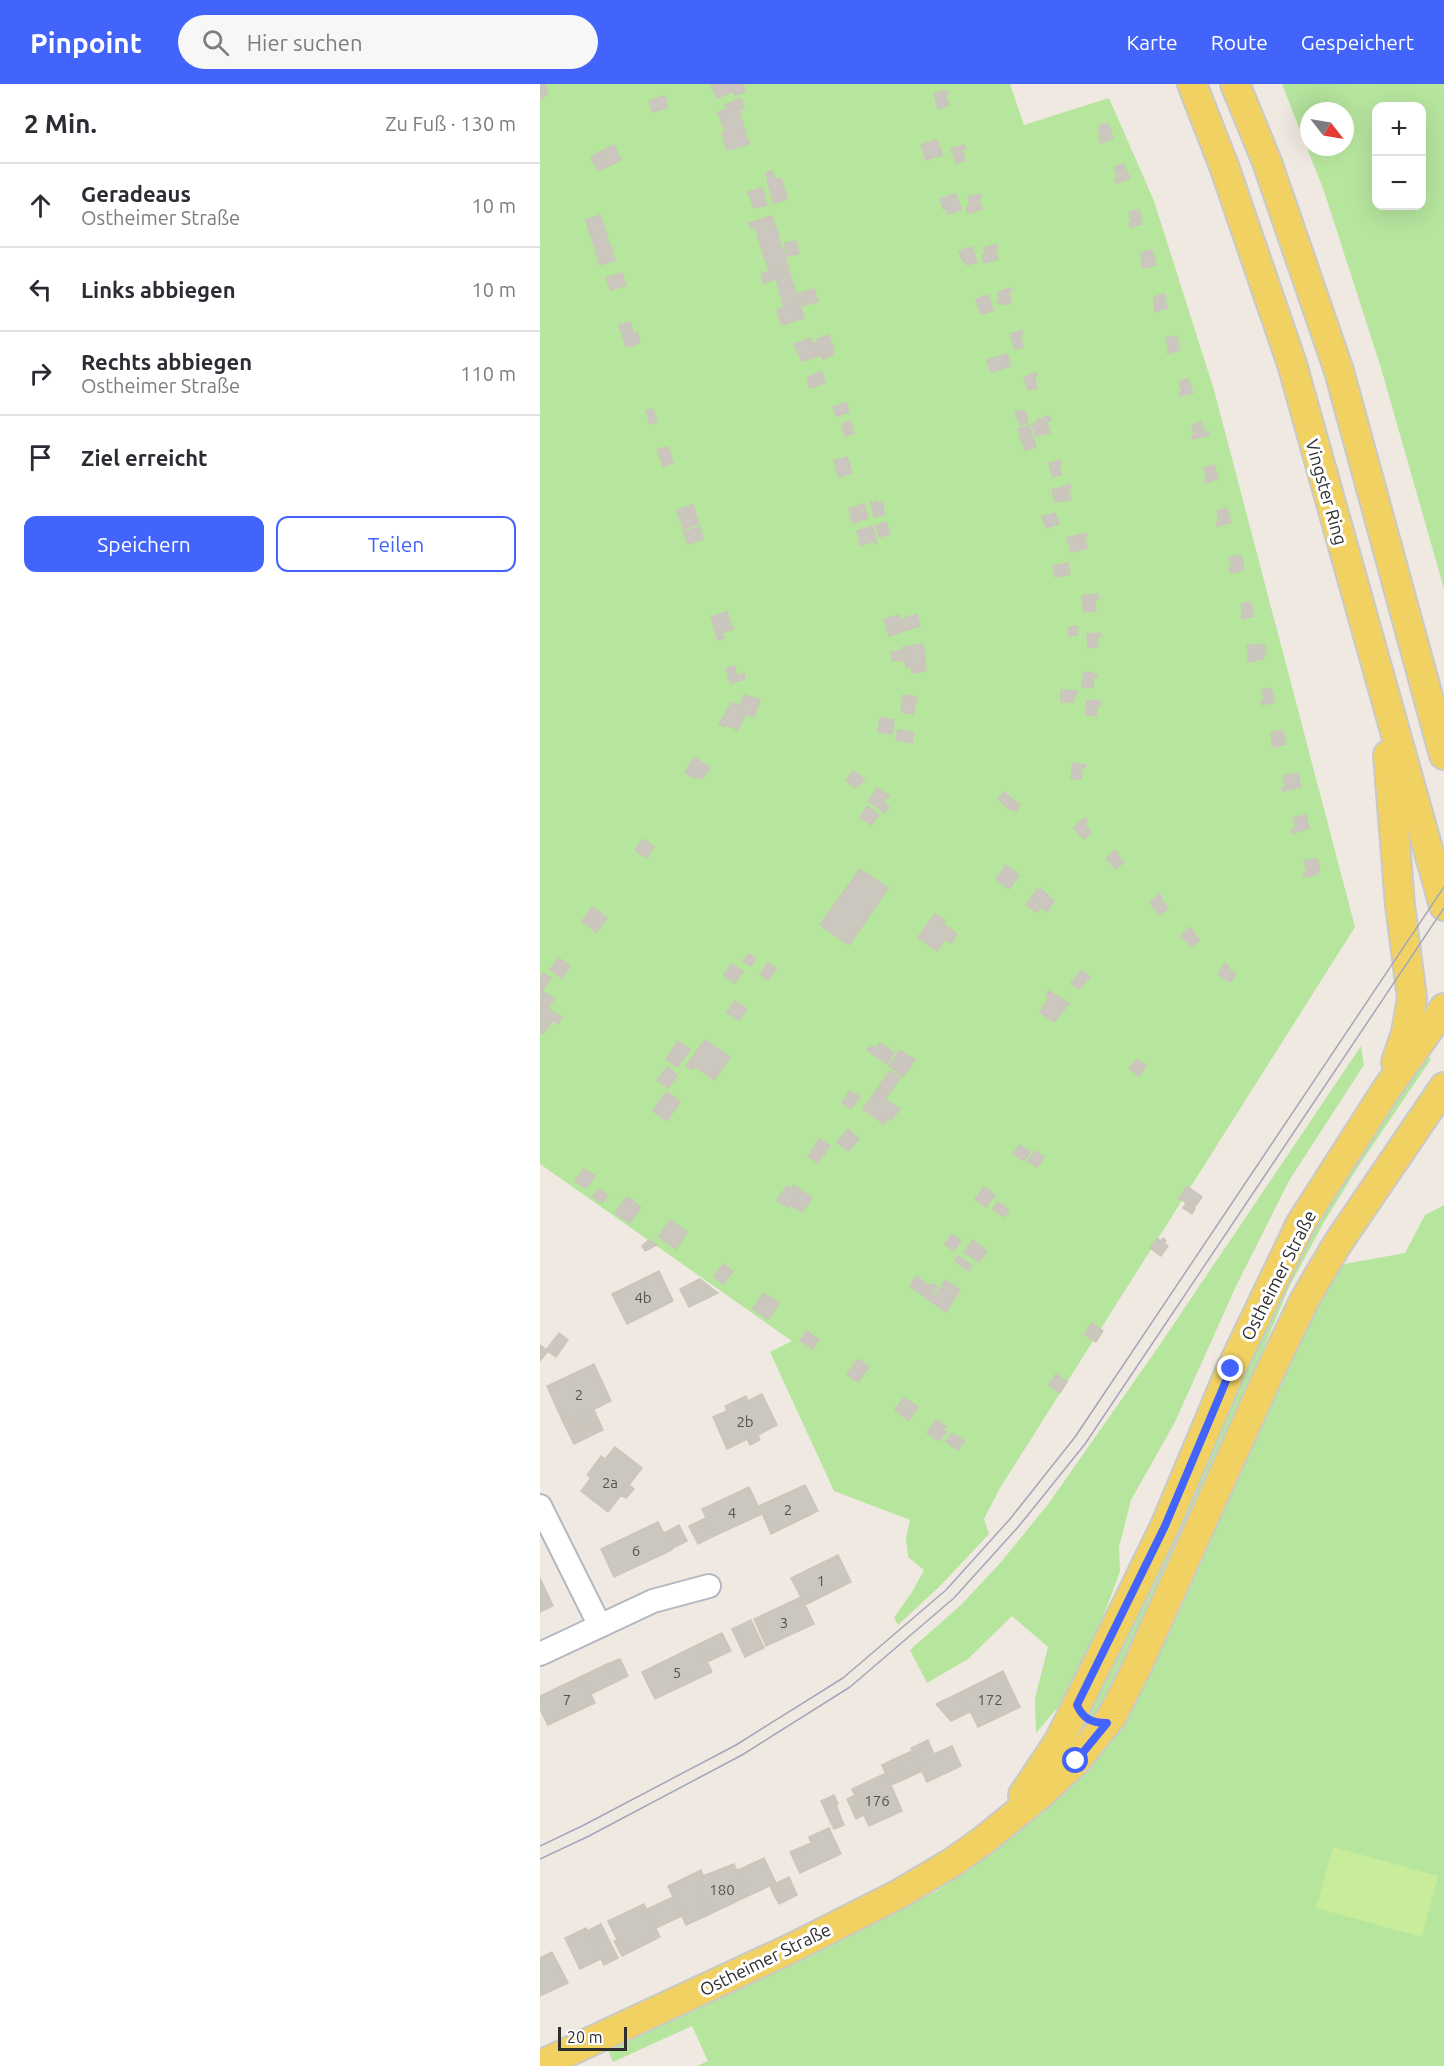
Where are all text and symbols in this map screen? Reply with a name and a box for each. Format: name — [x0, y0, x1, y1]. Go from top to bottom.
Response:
search box — [178, 15, 598, 69]
icon: search — [199, 26, 232, 59]
text: Pinpoint — [30, 27, 142, 58]
text: Hier suchen — [247, 30, 363, 55]
text: Karte — [1126, 30, 1178, 54]
text: Route — [1211, 30, 1268, 54]
text: Gespeichert — [1301, 30, 1414, 54]
north arrow — [1300, 102, 1354, 156]
map controls — [1372, 102, 1426, 210]
button: + — [1372, 102, 1426, 156]
text: 2 Min. — [24, 109, 97, 138]
text: Zu Fuß · 130 m — [385, 112, 516, 135]
button: − — [1372, 156, 1426, 210]
text: Geradeaus — [81, 181, 191, 206]
icon: ahead — [24, 189, 57, 222]
text: 10 m — [472, 194, 516, 217]
text: Ostheimer Straße — [81, 206, 240, 229]
icon: left — [24, 273, 57, 306]
text: Links abbiegen — [81, 277, 236, 302]
text: 10 m — [472, 278, 516, 301]
text: Rechts abbiegen — [81, 349, 252, 374]
icon: right — [24, 357, 57, 390]
text: 110 m — [460, 362, 516, 385]
text: Ostheimer Straße — [81, 374, 240, 397]
street label: Vingster Ring — [1302, 437, 1352, 547]
icon: arrive — [24, 441, 57, 474]
text: Ziel erreicht — [81, 445, 208, 470]
button: Speichern — [24, 516, 264, 572]
button: Teilen — [276, 516, 516, 572]
street label: Ostheimer Straße — [1237, 1207, 1319, 1343]
house number: 4b — [634, 1289, 652, 1306]
route end — [1217, 1355, 1243, 1381]
house number: 2 — [575, 1386, 583, 1403]
house number: 2b — [736, 1413, 754, 1430]
house number: 2a — [602, 1474, 618, 1491]
house number: 2 — [784, 1501, 792, 1518]
house number: 4 — [728, 1504, 736, 1521]
house number: 6 — [632, 1542, 640, 1559]
house number: 1 — [817, 1572, 825, 1589]
house number: 3 — [780, 1614, 788, 1631]
house number: 5 — [673, 1664, 681, 1681]
house number: 7 — [563, 1691, 571, 1708]
house number: 172 — [977, 1691, 1003, 1708]
route start — [1062, 1747, 1088, 1773]
house number: 176 — [864, 1792, 890, 1809]
house number: 180 — [709, 1881, 735, 1898]
street label: Ostheimer Straße — [696, 1919, 834, 1999]
scale bar — [558, 2024, 627, 2052]
text: 20 m — [567, 2028, 603, 2046]

